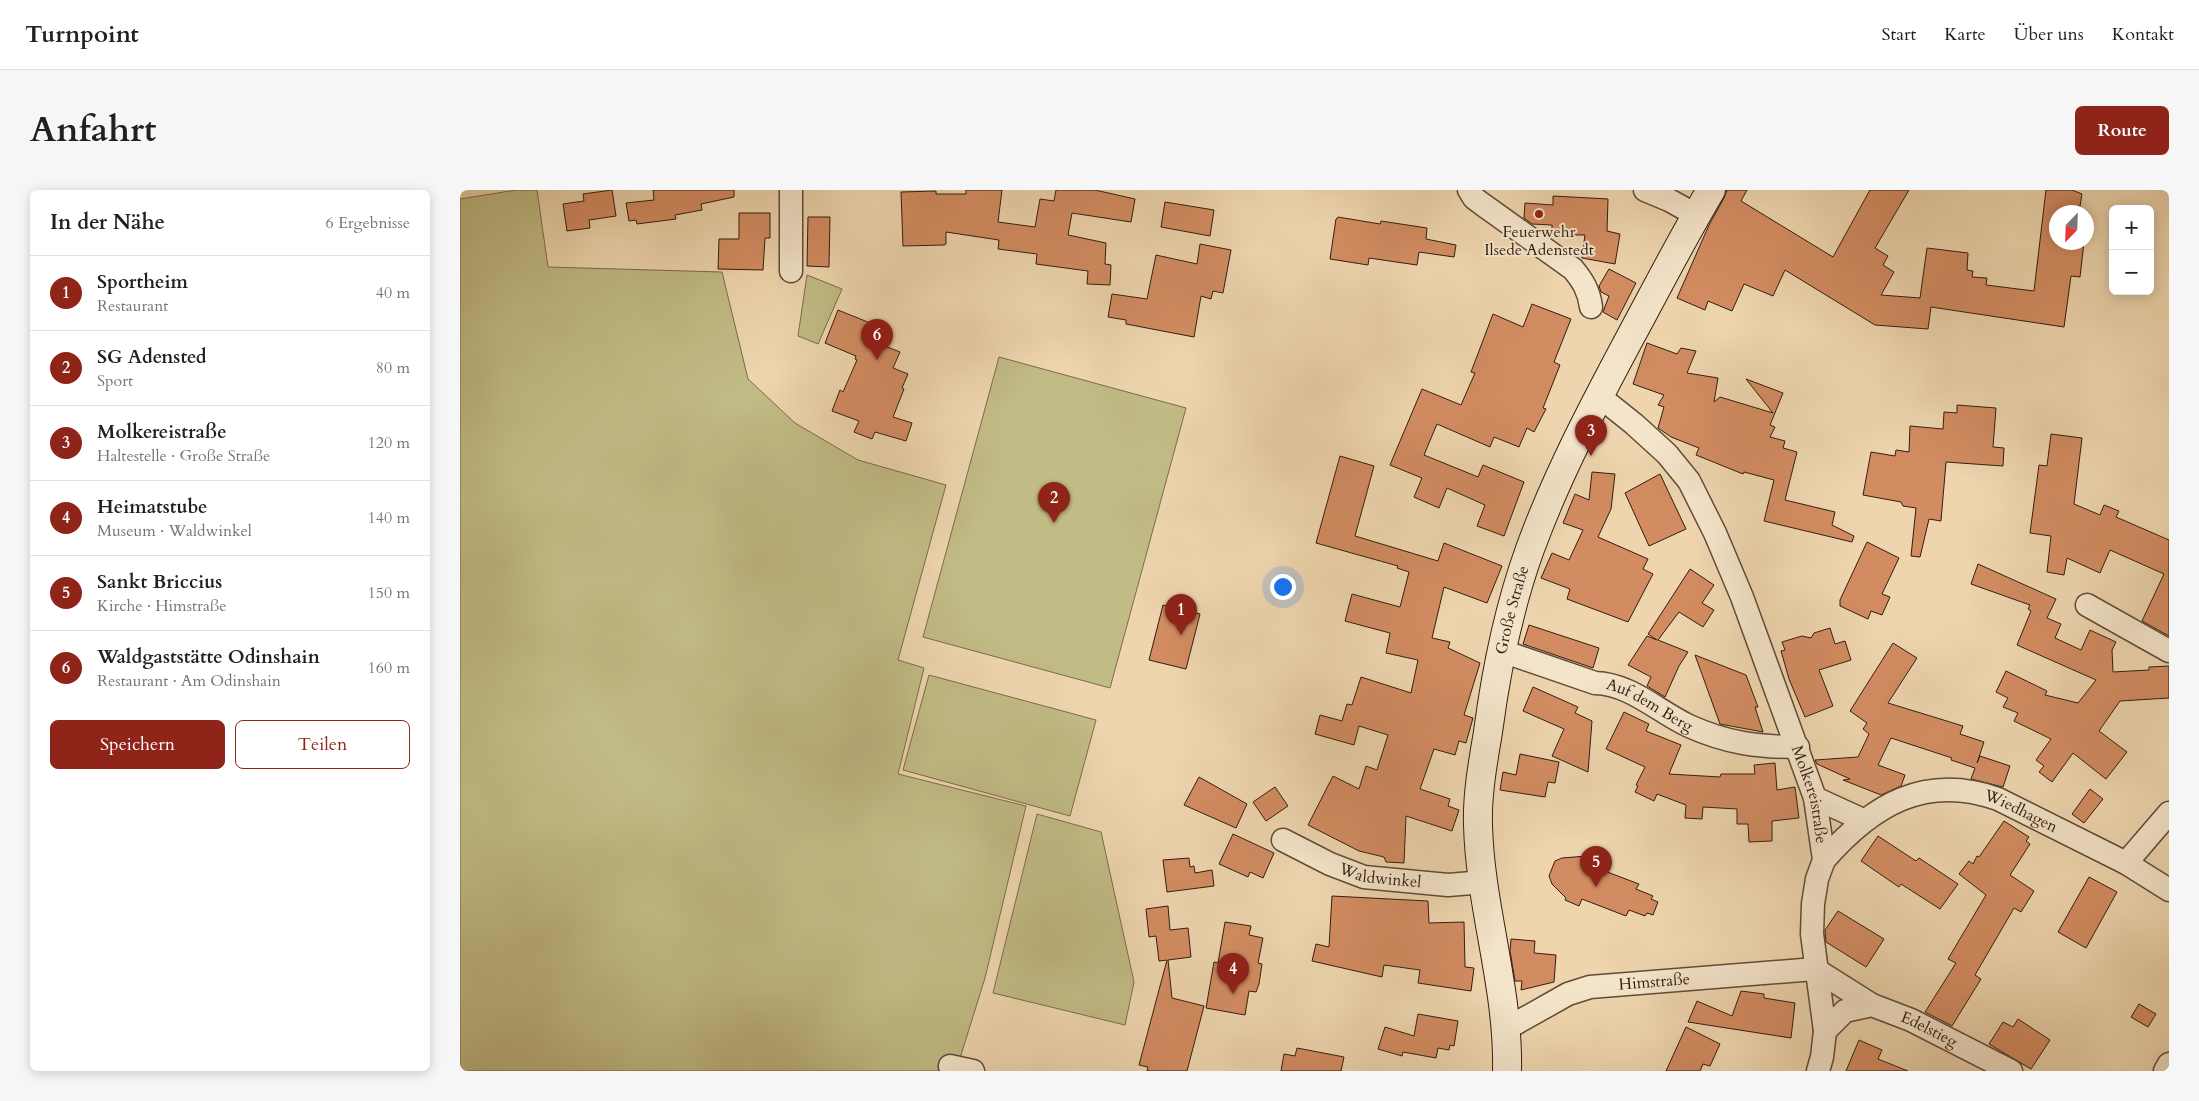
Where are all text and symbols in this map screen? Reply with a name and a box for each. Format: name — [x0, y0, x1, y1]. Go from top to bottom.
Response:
text: Turnpoint — [25, 18, 139, 51]
text: Start — [1881, 22, 1916, 47]
text: Karte — [1944, 22, 1986, 47]
text: Über uns — [2014, 22, 2084, 47]
text: Kontakt — [2112, 22, 2174, 47]
text: Anfahrt — [30, 106, 156, 154]
button: Route — [2075, 106, 2169, 155]
north arrow — [2049, 205, 2094, 250]
map controls — [2109, 205, 2154, 295]
button: + — [2109, 205, 2154, 250]
text: In der Nähe — [50, 208, 165, 237]
marker: Feuerwehr Ilsede Adenstedt — [1533, 208, 1545, 220]
text: 6 Ergebnisse — [325, 212, 410, 234]
place label: Feuerwehr Ilsede Adenstedt — [1484, 221, 1594, 261]
button: − — [2109, 250, 2154, 295]
text: Sportheim — [97, 269, 188, 295]
text: 1 — [62, 282, 70, 304]
text: 40 m — [376, 282, 410, 304]
text: Restaurant — [97, 295, 168, 317]
pin: 6 — [861, 319, 893, 360]
text: SG Adensted — [97, 344, 207, 370]
text: 2 — [62, 357, 70, 379]
text: 80 m — [376, 357, 410, 379]
text: Sport — [97, 370, 133, 392]
pin: 3 — [1575, 415, 1607, 456]
text: Molkereistraße — [97, 419, 227, 445]
text: 3 — [62, 432, 70, 454]
text: 120 m — [368, 432, 410, 454]
text: Haltestelle · Große Straße — [97, 445, 270, 467]
pin: 2 — [1038, 482, 1070, 523]
text: Heimatstube — [97, 494, 207, 520]
text: 4 — [62, 507, 70, 529]
text: 140 m — [368, 507, 410, 529]
text: Museum · Waldwinkel — [97, 520, 252, 542]
street label: Große Straße — [1490, 563, 1534, 657]
text: Sankt Briccius — [97, 569, 222, 595]
your location — [1270, 574, 1296, 600]
text: 5 — [62, 582, 70, 604]
text: 150 m — [368, 582, 410, 604]
pin: 1 — [1165, 594, 1197, 635]
text: Kirche · Himstraße — [97, 595, 227, 617]
text: Waldgaststätte Odinshain — [97, 644, 320, 670]
text: 6 — [62, 657, 70, 679]
text: 160 m — [368, 657, 410, 679]
text: Restaurant · Am Odinshain — [97, 670, 281, 692]
street label: Auf dem Berg — [1604, 673, 1697, 737]
button: Speichern — [50, 720, 225, 769]
button: Teilen — [235, 720, 410, 769]
street label: Molkereistraße — [1786, 742, 1832, 845]
street label: Wiedhagen — [1981, 784, 2061, 838]
pin: 5 — [1580, 846, 1612, 887]
street label: Waldwinkel — [1335, 857, 1422, 893]
pin: 4 — [1217, 953, 1249, 994]
street label: Himstraße — [1618, 968, 1691, 996]
street label: Edelstieg — [1898, 1006, 1961, 1053]

